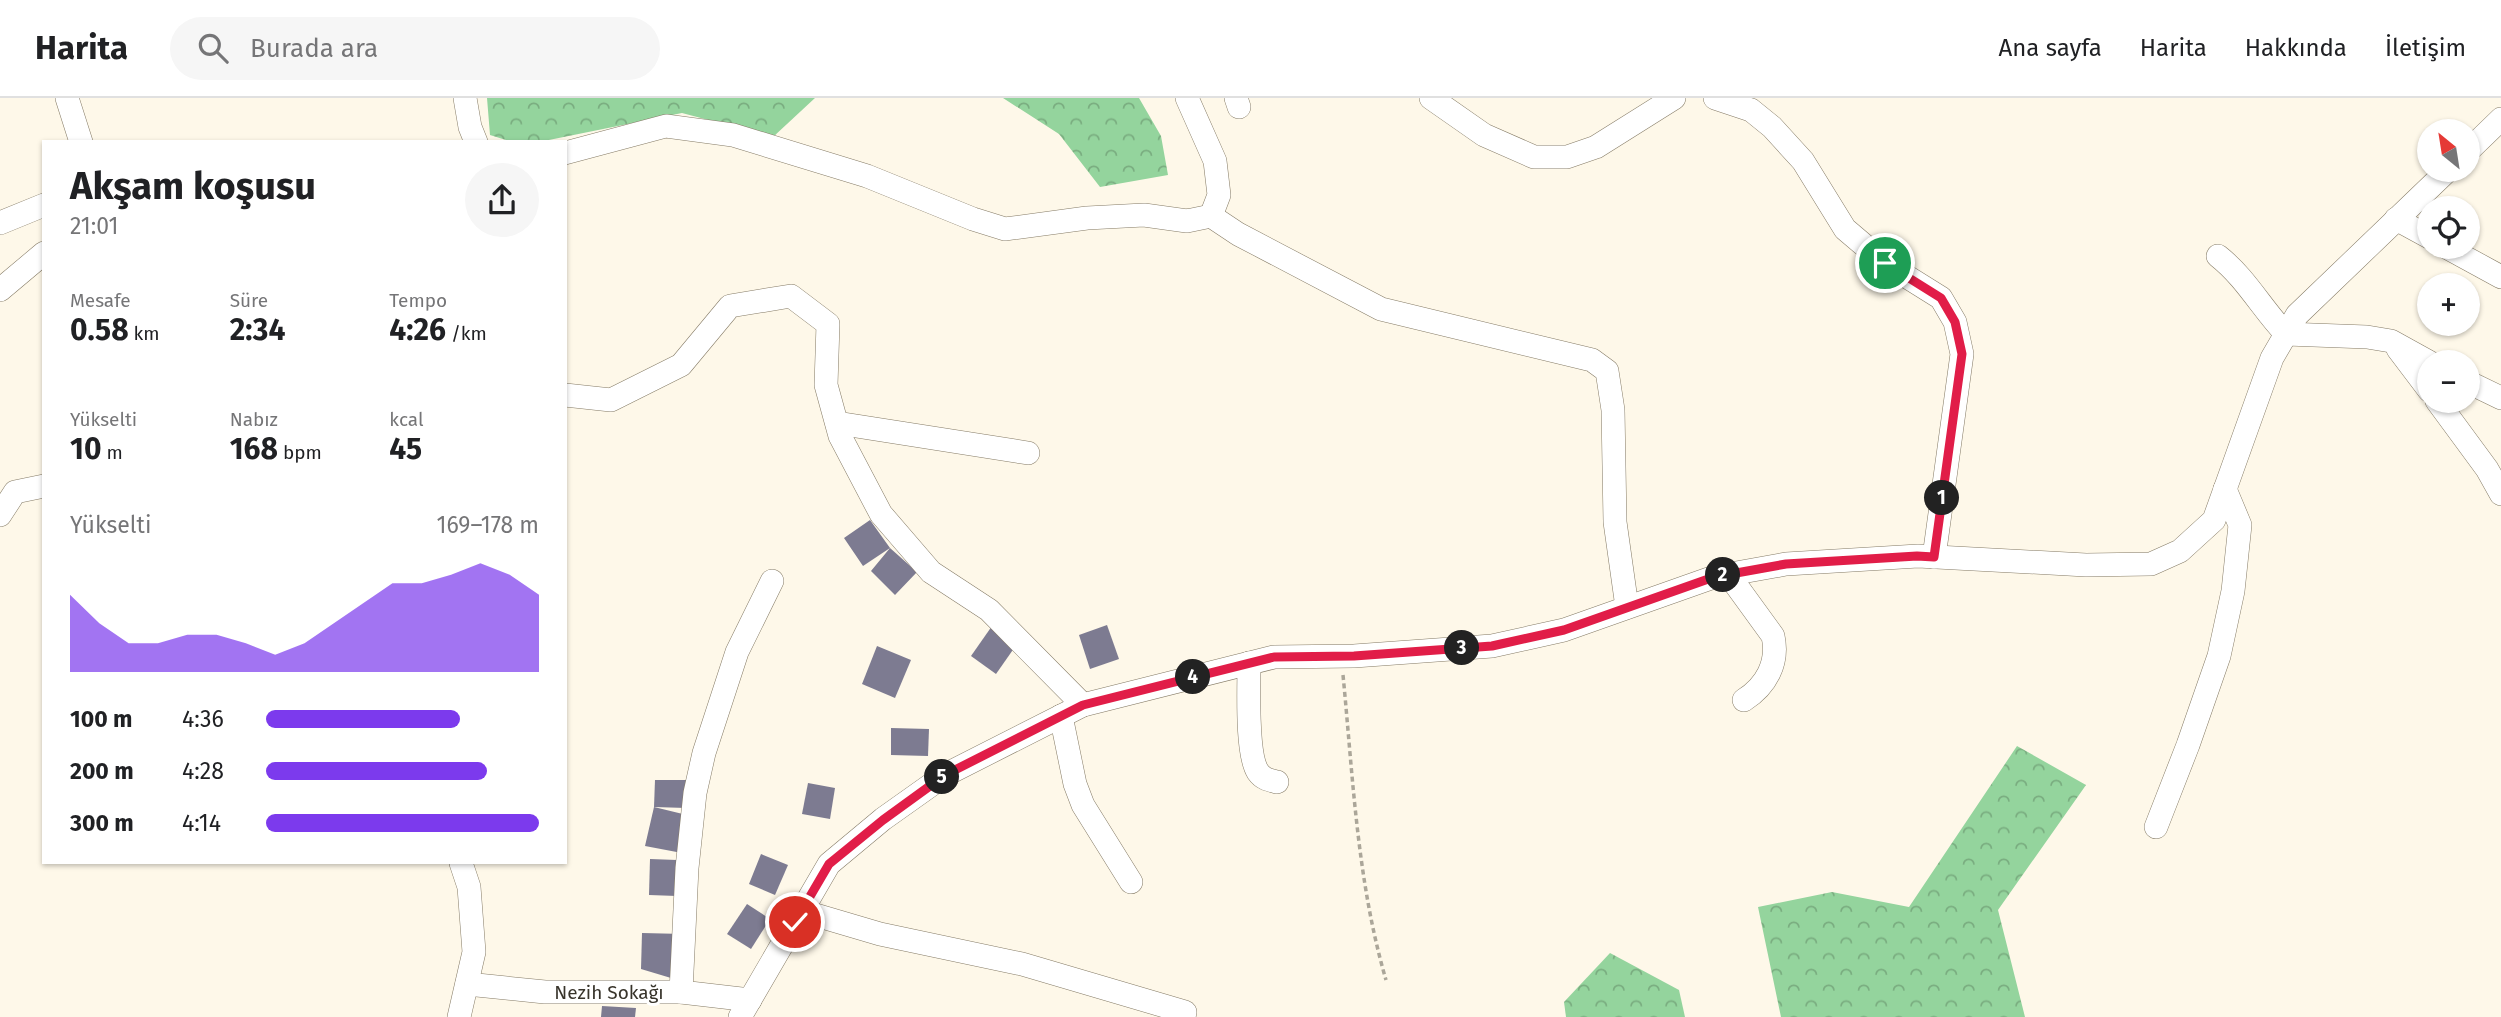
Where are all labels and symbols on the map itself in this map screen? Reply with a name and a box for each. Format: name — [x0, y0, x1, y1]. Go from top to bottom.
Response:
north arrow — [2417, 119, 2480, 182]
pin — [1855, 233, 1915, 293]
pin: 1 — [1924, 480, 1960, 516]
pin: 2 — [1706, 558, 1740, 592]
pin: 3 — [1444, 630, 1480, 666]
pin: 4 — [1176, 660, 1210, 694]
pin: 5 — [925, 760, 960, 794]
pin — [765, 892, 825, 952]
street label: Nezih Sokağı — [554, 981, 664, 1004]

